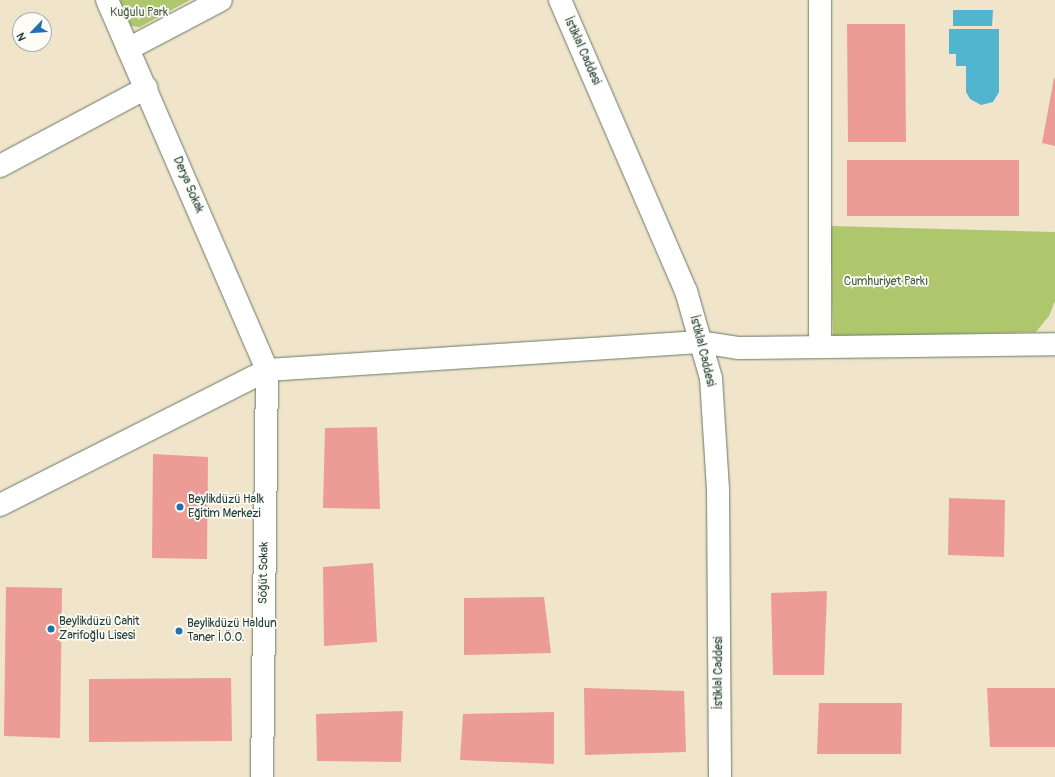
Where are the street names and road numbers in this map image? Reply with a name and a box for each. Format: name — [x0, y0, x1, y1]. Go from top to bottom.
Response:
street label: İstiklal Caddesi — [561, 15, 603, 87]
street label: Derya Sokak — [170, 155, 206, 215]
street label: İstiklal Caddesi — [686, 314, 718, 388]
street label: Söğüt Sokak — [256, 542, 272, 604]
street label: İstiklal Caddesi — [712, 637, 726, 709]

